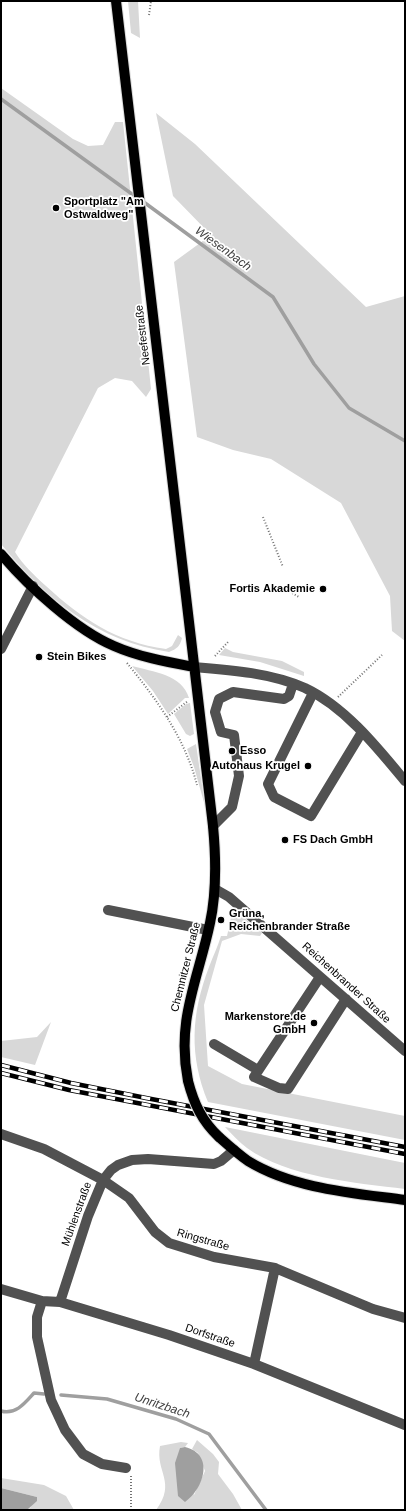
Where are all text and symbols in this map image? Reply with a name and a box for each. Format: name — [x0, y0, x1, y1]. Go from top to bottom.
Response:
place label: Sportplatz "Am Ostwaldweg" — [64, 195, 144, 221]
marker: Sportplatz "Am Ostwaldweg" — [51, 203, 61, 213]
water label: Wiesenbach — [192, 224, 254, 274]
street label: Neefestraße — [133, 304, 153, 366]
place label: Fortis Akademie — [229, 582, 315, 596]
marker: Fortis Akademie — [318, 584, 328, 594]
place label: Stein Bikes — [47, 650, 106, 664]
marker: Stein Bikes — [34, 652, 44, 662]
place label: Esso — [240, 744, 266, 758]
marker: Esso — [227, 746, 237, 756]
place label: Autohaus Krugel — [211, 759, 300, 773]
marker: Autohaus Krugel — [303, 761, 313, 771]
place label: FS Dach GmbH — [293, 833, 373, 847]
marker: FS Dach GmbH — [280, 835, 290, 845]
place label: Grüna, Reichenbrander Straße — [229, 907, 350, 933]
marker: Grüna, Reichenbrander Straße — [216, 915, 226, 925]
street label: Chemnitzer Straße — [168, 921, 204, 1013]
street label: Reichenbrander Straße — [299, 940, 393, 1026]
place label: Markenstore.de GmbH — [225, 1010, 306, 1036]
marker: Markenstore.de GmbH — [309, 1018, 319, 1028]
street label: Mühlenstraße — [59, 1180, 95, 1248]
street label: Ringstraße — [175, 1226, 231, 1254]
street label: Dorfstraße — [183, 1321, 237, 1351]
water label: Unritzbach — [133, 1390, 191, 1422]

